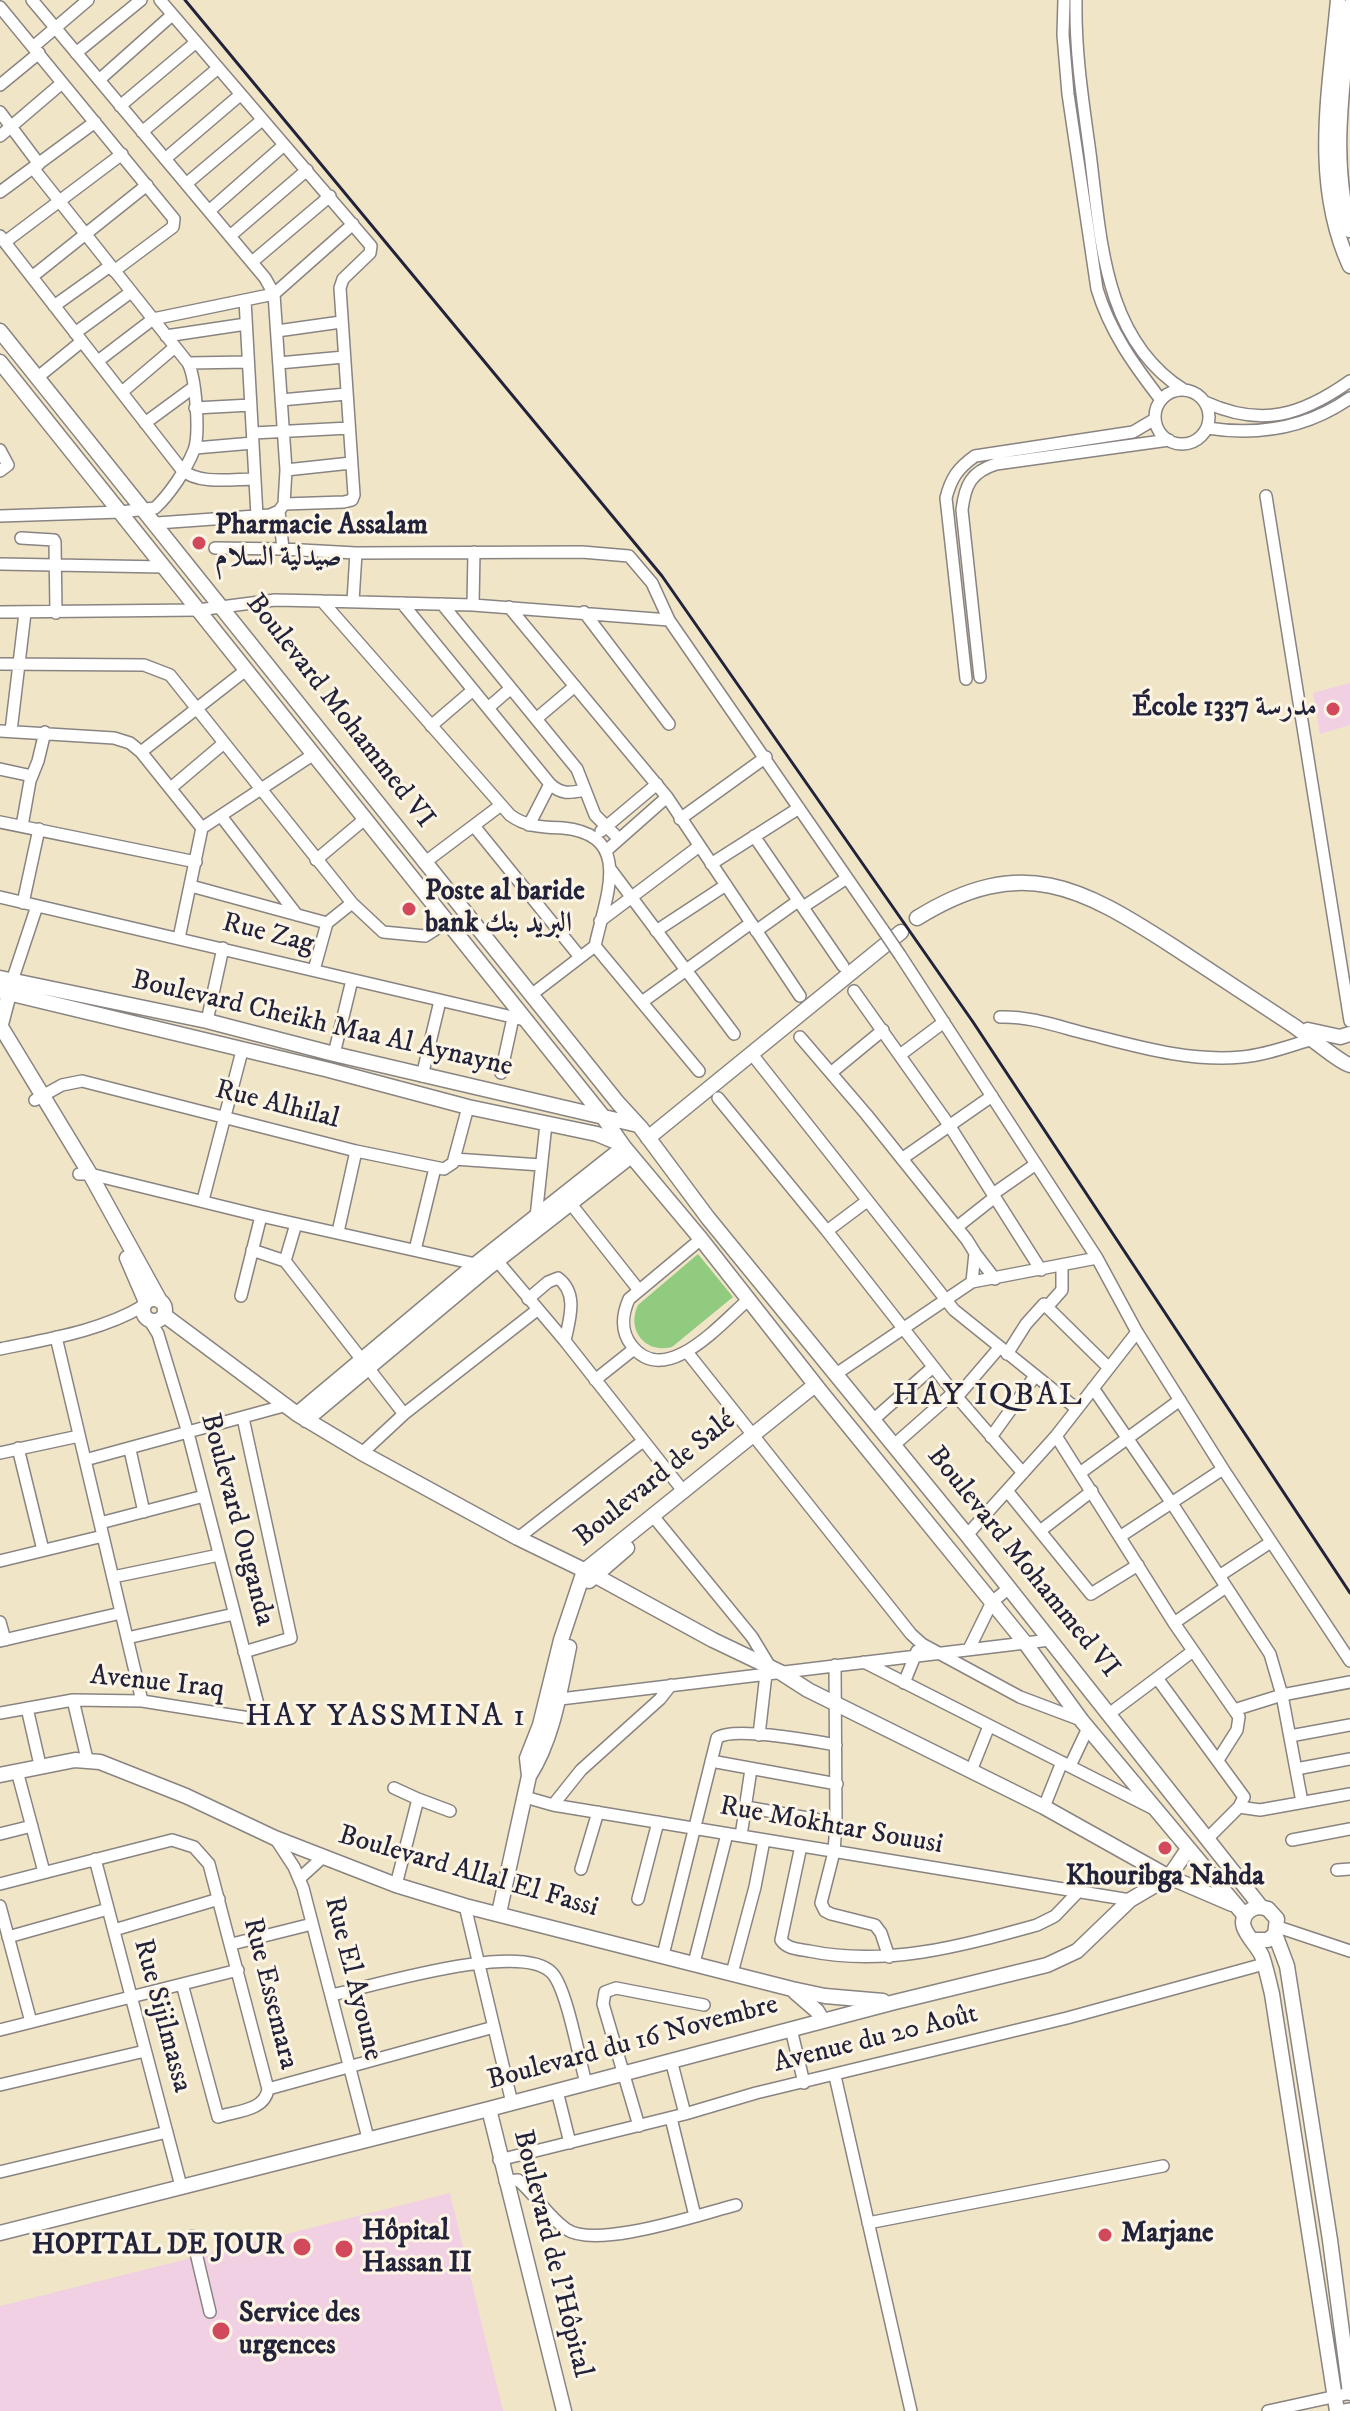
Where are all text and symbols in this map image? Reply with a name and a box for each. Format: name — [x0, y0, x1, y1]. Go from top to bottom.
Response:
place label: Pharmacie Assalam صيدلية السلام — [215, 510, 428, 576]
marker: Pharmacie Assalam صيدلية السلام — [190, 534, 208, 552]
street label: Boulevard Mohammed VI — [237, 588, 441, 836]
place label: École مدرسة 1337 — [1132, 692, 1317, 726]
marker: École مدرسة 1337 — [1324, 700, 1342, 718]
place label: Poste al baride bank البريد بنك — [425, 876, 585, 942]
marker: Poste al baride bank البريد بنك — [400, 900, 418, 918]
street label: Rue Zag — [219, 907, 317, 963]
street label: Boulevard Cheikh Maa Al Aynayne — [128, 965, 516, 1085]
street label: Rue Alhilal — [212, 1074, 342, 1138]
district label: HAY IQBAL — [892, 1378, 1084, 1416]
street label: Boulevard de Salé — [569, 1405, 743, 1555]
street label: Boulevard Ouganda — [191, 1410, 281, 1630]
street label: Boulevard Mohammed VI — [919, 1441, 1125, 1685]
street label: Avenue Iraq — [88, 1660, 226, 1708]
district label: HAY YASSMINA 1 — [245, 1699, 527, 1737]
street label: Rue Mokhtar Souusi — [717, 1791, 945, 1863]
street label: Boulevard Allal El Fassi — [334, 1820, 602, 1926]
marker: Khouribga Nahda — [1156, 1839, 1174, 1857]
place label: Khouribga Nahda — [1066, 1861, 1264, 1895]
street label: Rue El Ayoune — [315, 1894, 389, 2064]
street label: Rue Essemara — [234, 1915, 304, 2073]
street label: Rue Sijilmassa — [124, 1936, 198, 2096]
street label: Boulevard du 16 Novembre — [484, 1989, 782, 2099]
street label: Avenue du 20 Août — [771, 1998, 981, 2082]
street label: Boulevard de l'Hôpital — [504, 2127, 598, 2381]
place label: Hôpital Hassan II — [362, 2216, 472, 2282]
place label: Marjane — [1121, 2218, 1214, 2252]
marker: Marjane — [1096, 2226, 1114, 2244]
place label: HOPITAL DE JOUR — [32, 2230, 284, 2264]
marker: HOPITAL DE JOUR — [291, 2236, 313, 2258]
marker: Hôpital Hassan II — [333, 2238, 355, 2260]
place label: Service des urgences — [239, 2298, 360, 2364]
marker: Service des urgences — [210, 2320, 232, 2342]

